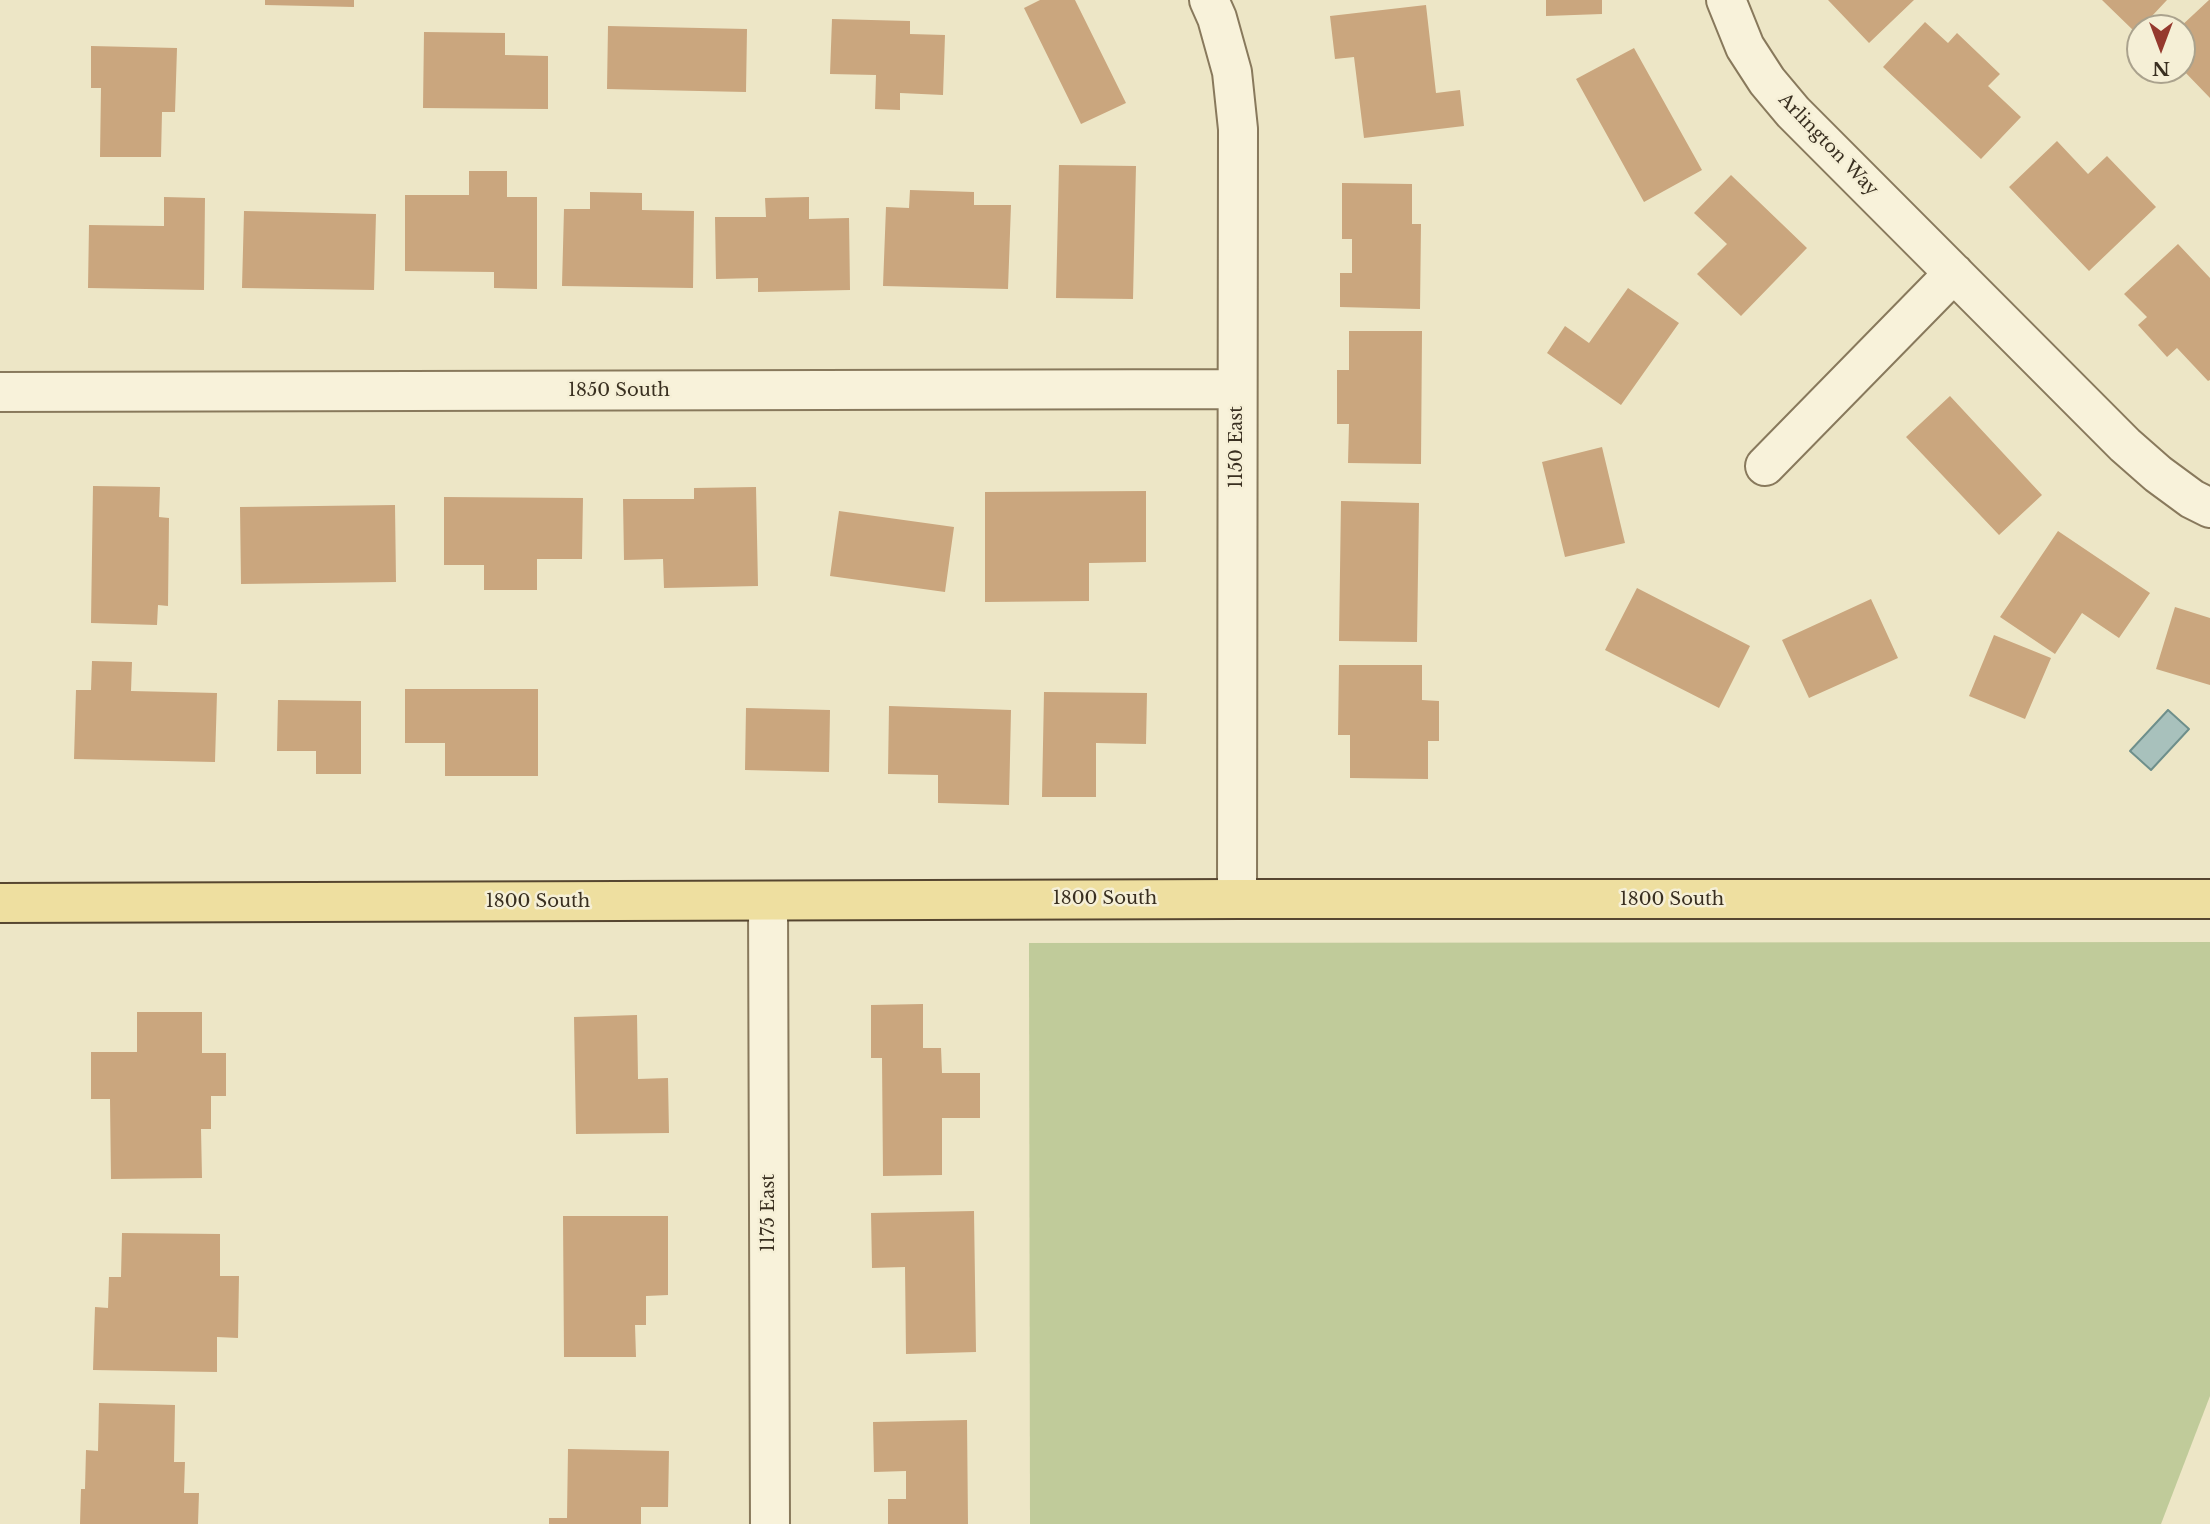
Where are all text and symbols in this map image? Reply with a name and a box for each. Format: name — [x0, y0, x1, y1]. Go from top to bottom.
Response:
north arrow — [2126, 14, 2196, 84]
text: N — [2152, 57, 2170, 80]
street label: Arlington Way — [1774, 89, 1882, 201]
street label: 1850 South — [568, 380, 670, 402]
street label: 1150 East — [1226, 406, 1248, 488]
street label: 1800 South — [1053, 888, 1157, 910]
street label: 1800 South — [1620, 889, 1724, 911]
street label: 1800 South — [486, 891, 590, 913]
street label: 1175 East — [758, 1174, 780, 1252]

